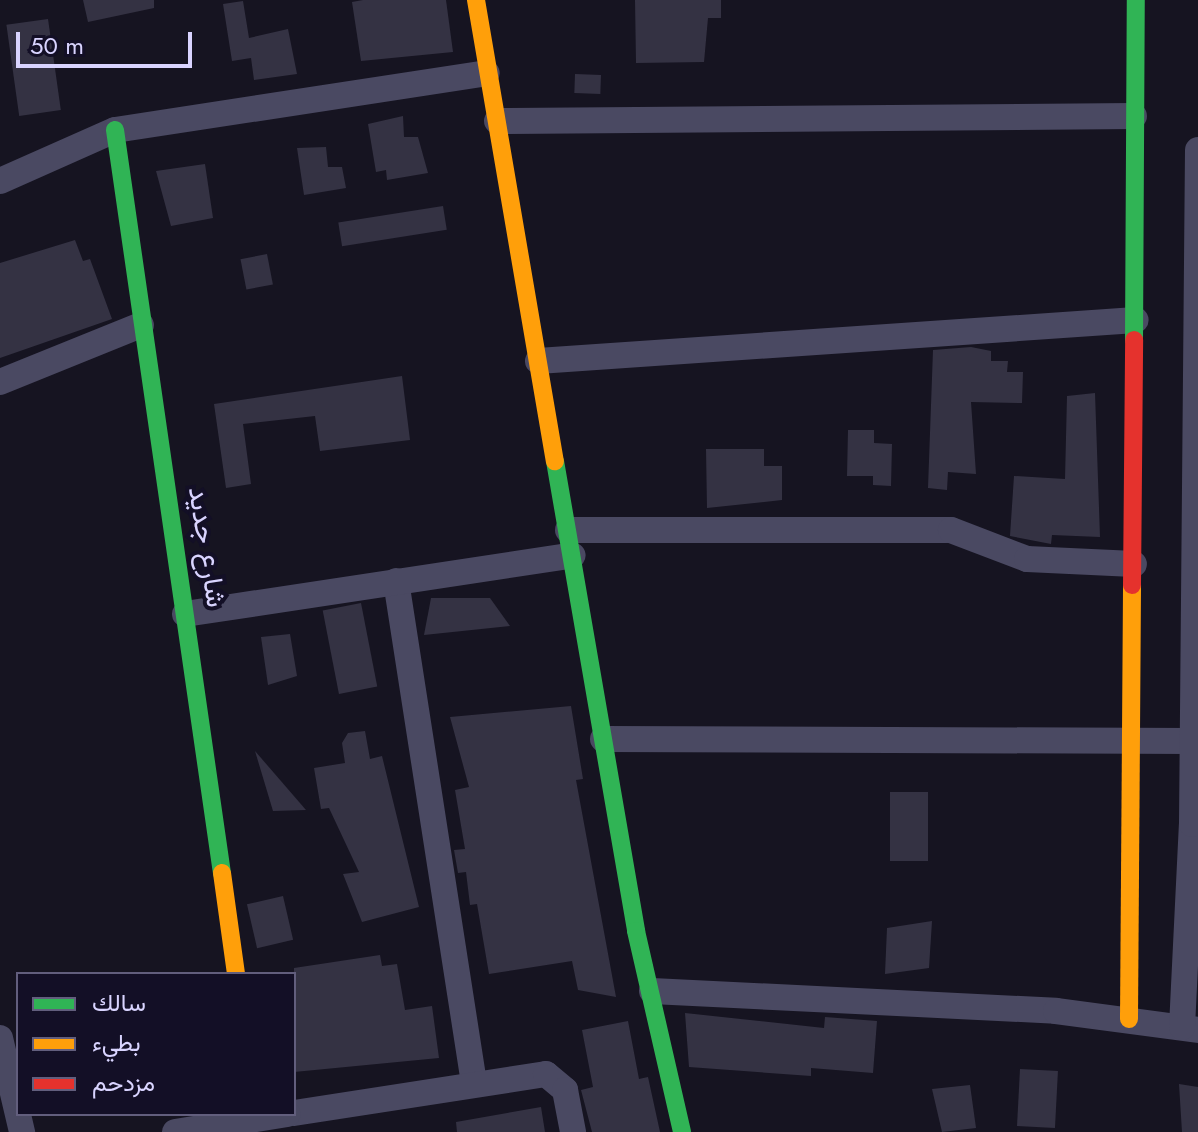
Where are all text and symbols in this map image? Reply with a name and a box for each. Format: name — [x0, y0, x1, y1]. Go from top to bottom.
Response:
scale bar — [20, 16, 196, 66]
text: 50 m — [30, 28, 84, 63]
street label: شارع جديد — [181, 484, 233, 610]
legend — [16, 972, 296, 1116]
text: سالك — [92, 985, 146, 1020]
text: بطيء — [92, 1025, 141, 1060]
text: مزدحم — [92, 1065, 155, 1100]

